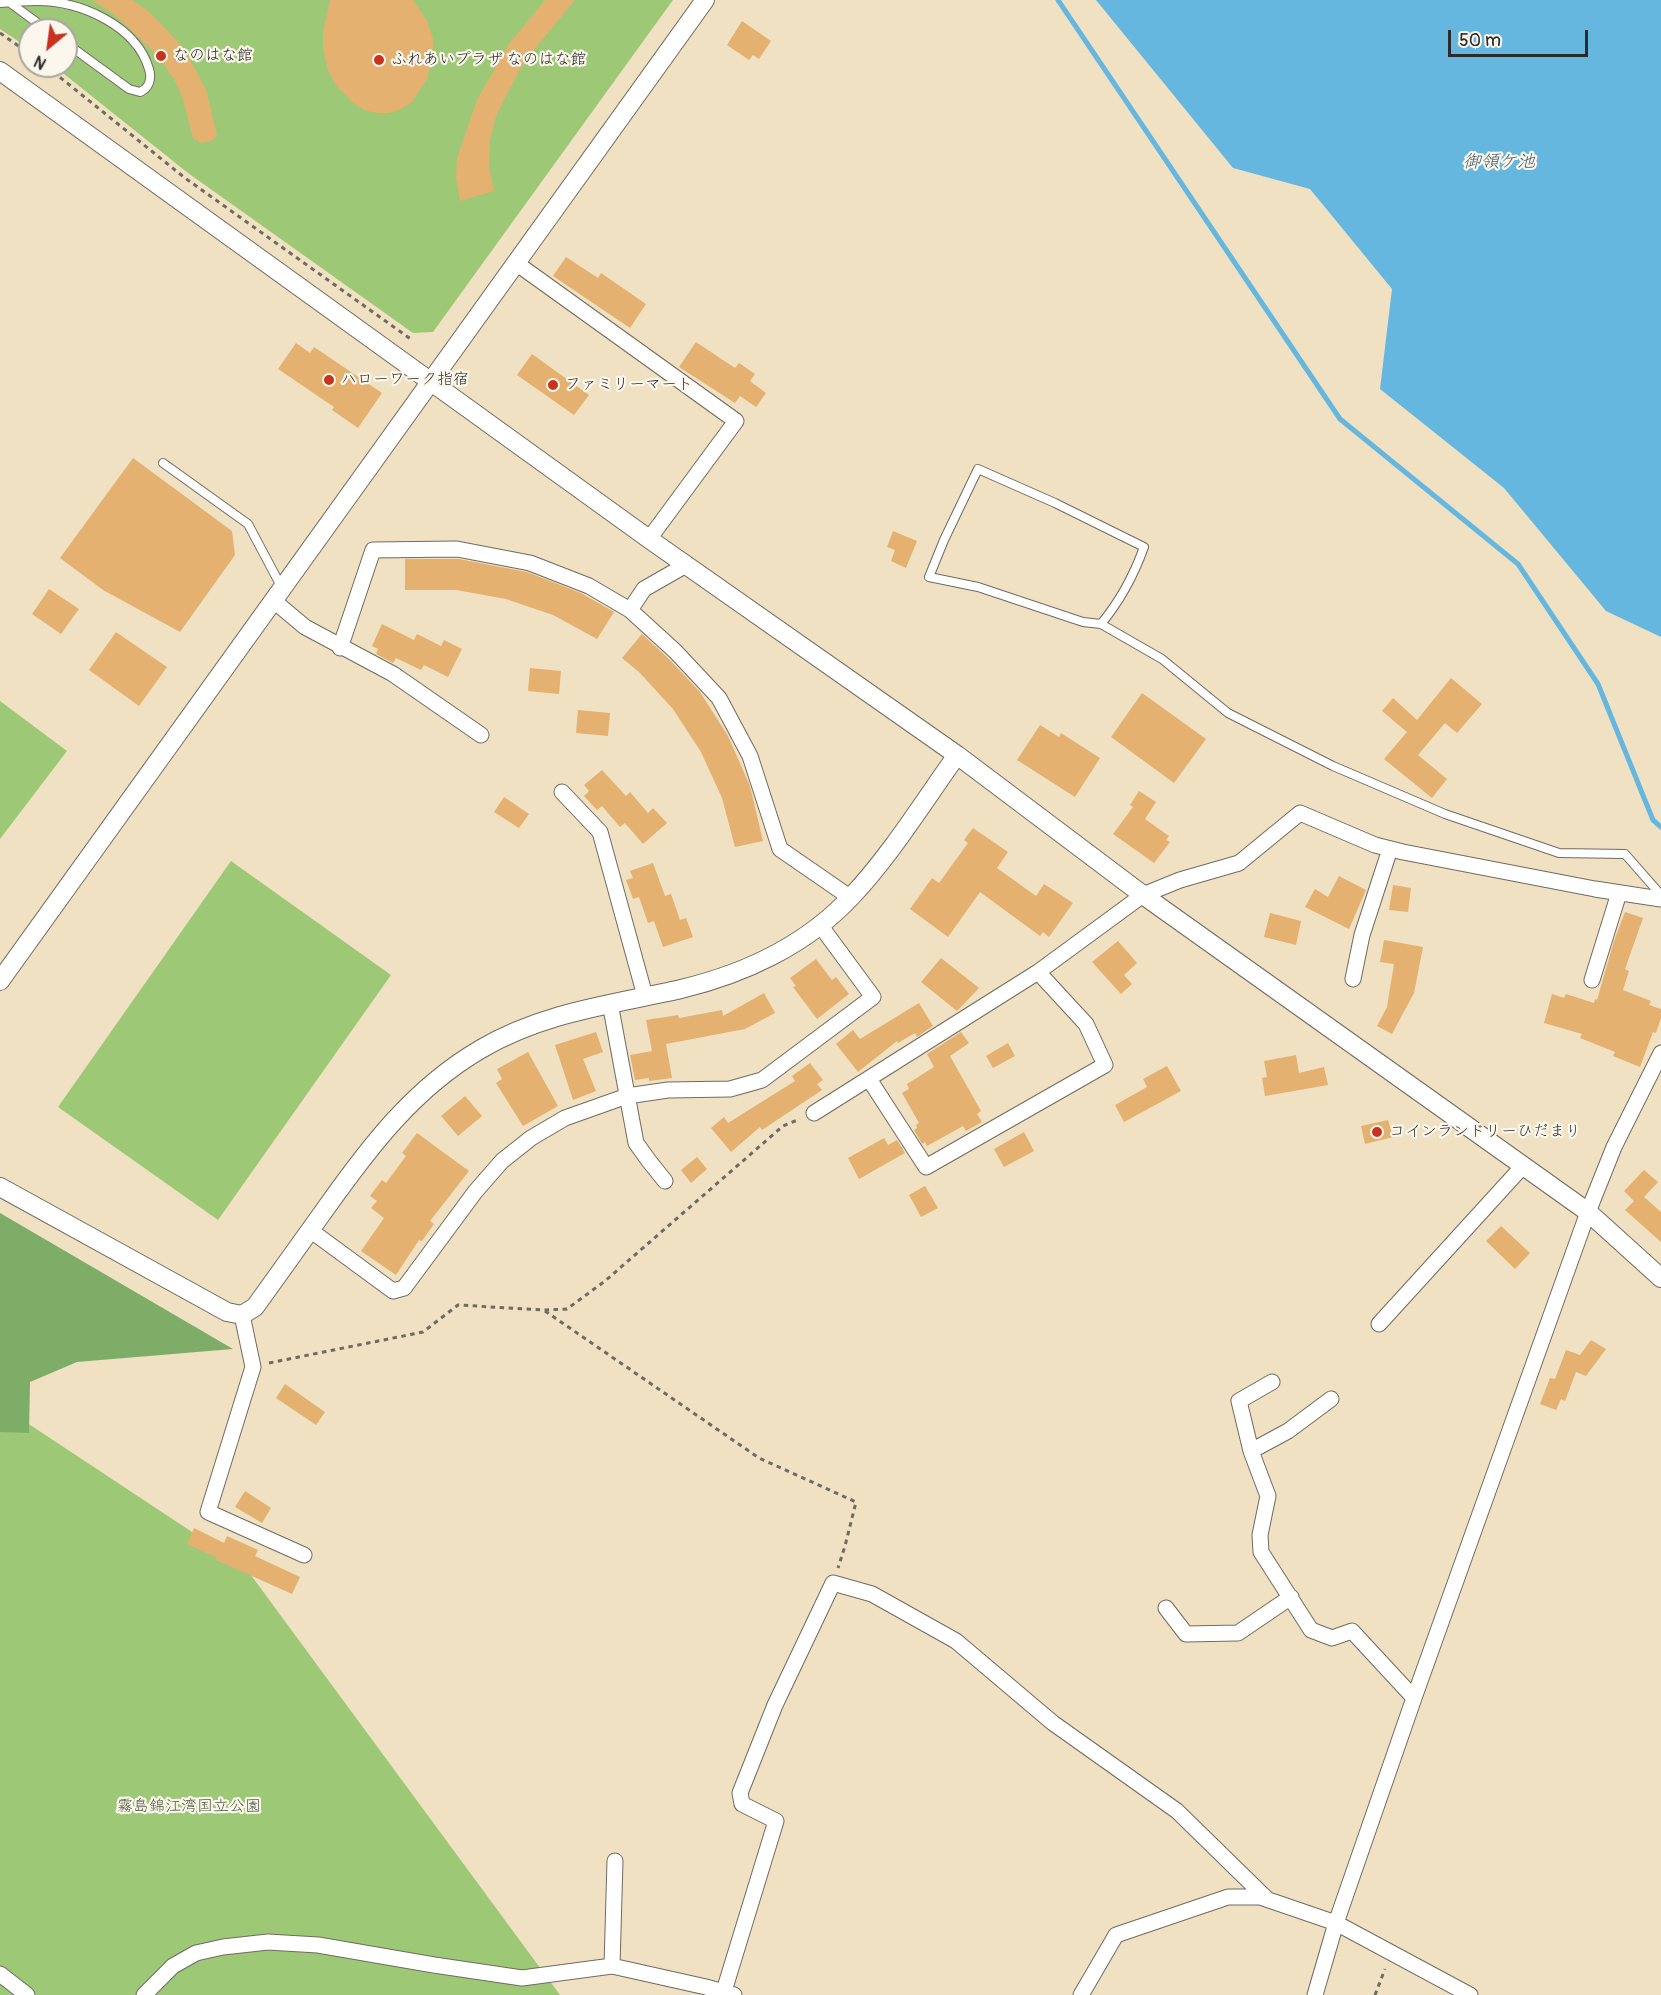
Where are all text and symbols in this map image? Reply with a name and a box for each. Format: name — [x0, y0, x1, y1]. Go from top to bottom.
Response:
north arrow — [18, 18, 78, 78]
scale bar — [1451, 18, 1590, 56]
text: 50 m — [1459, 29, 1501, 52]
place label: なのはな館 — [173, 46, 253, 66]
marker: なのはな館 — [154, 49, 168, 63]
place label: ふれあいプラザ なのはな館 — [391, 50, 586, 70]
text: N — [31, 51, 50, 73]
marker: ふれあいプラザ なのはな館 — [372, 53, 386, 67]
water label: 御領ケ池 — [1463, 151, 1535, 173]
place label: ハローワーク指宿 — [341, 370, 469, 390]
marker: ハローワーク指宿 — [322, 373, 336, 387]
place label: ファミリーマート — [565, 375, 693, 395]
marker: ファミリーマート — [546, 378, 560, 392]
place label: コインランドリーひだまり — [1389, 1122, 1581, 1142]
marker: コインランドリーひだまり — [1370, 1125, 1384, 1139]
park label: 霧島錦江湾国立公園 — [117, 1797, 261, 1817]

